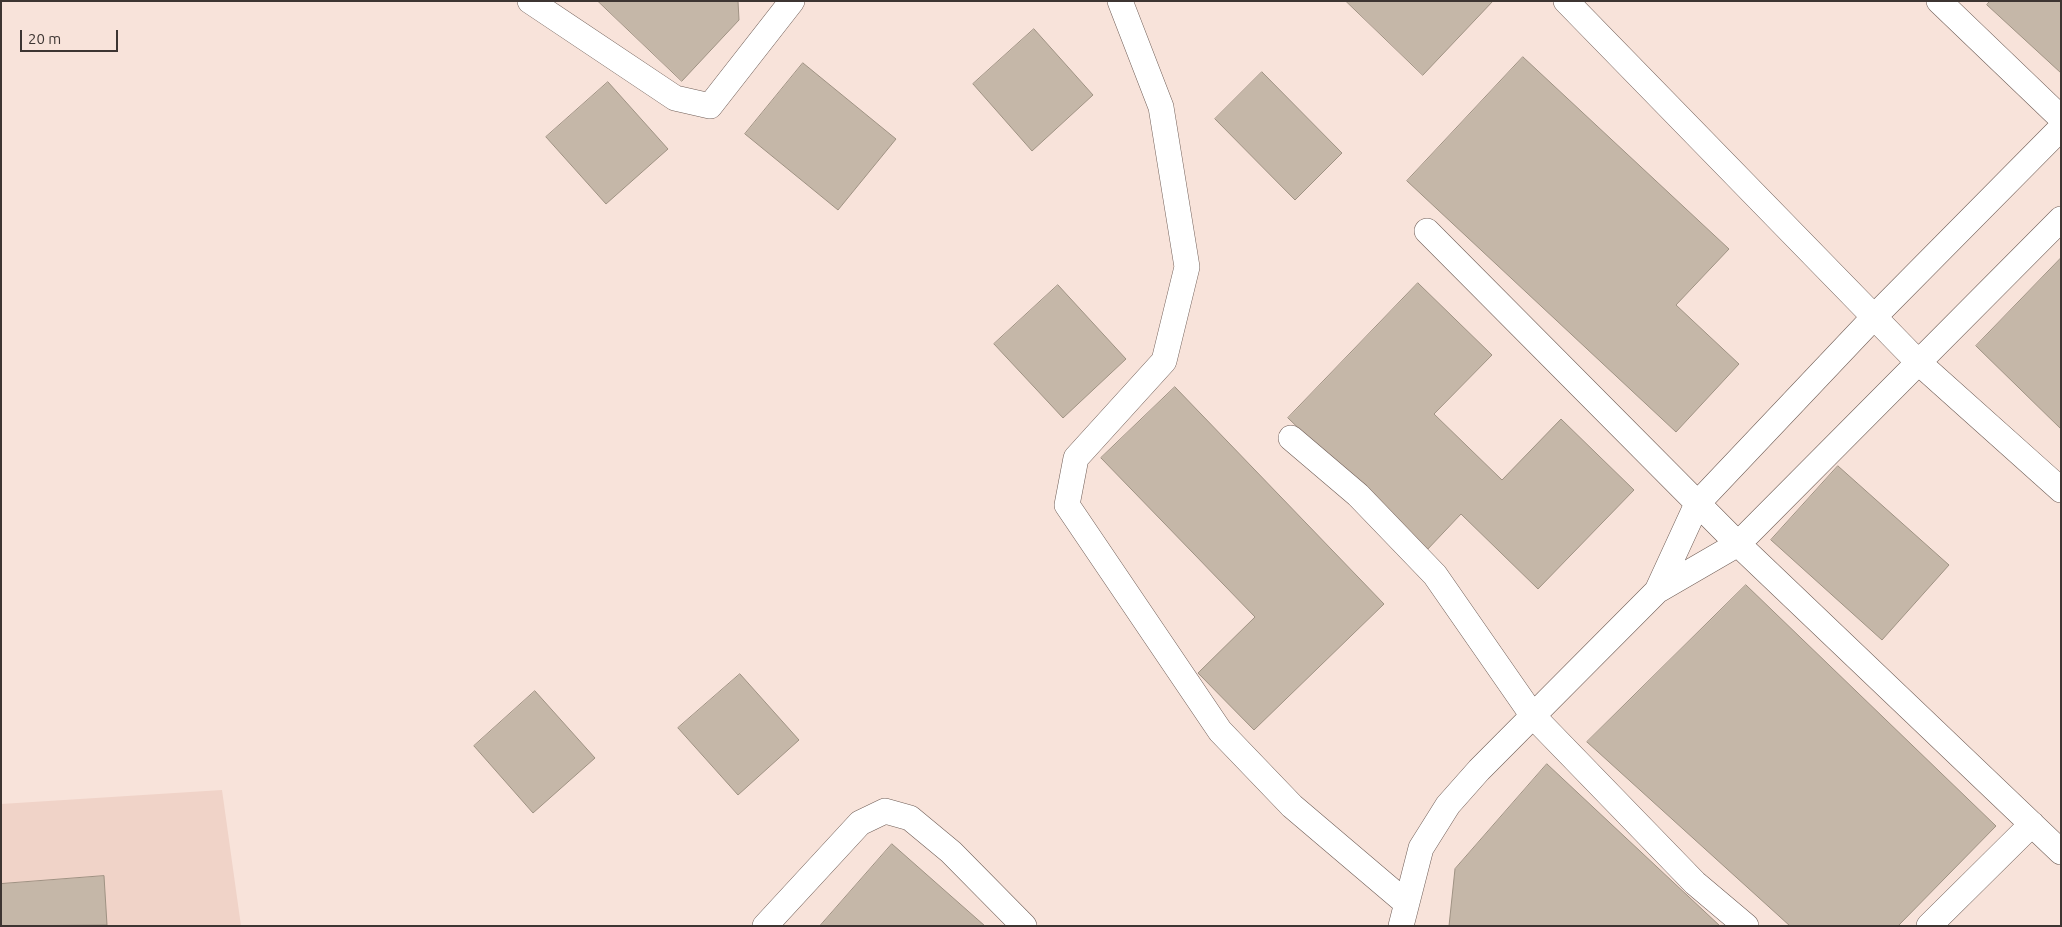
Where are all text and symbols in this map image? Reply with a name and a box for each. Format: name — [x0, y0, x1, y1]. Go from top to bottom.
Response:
scale bar — [22, 20, 120, 52]
text: 20 m — [28, 30, 61, 47]

